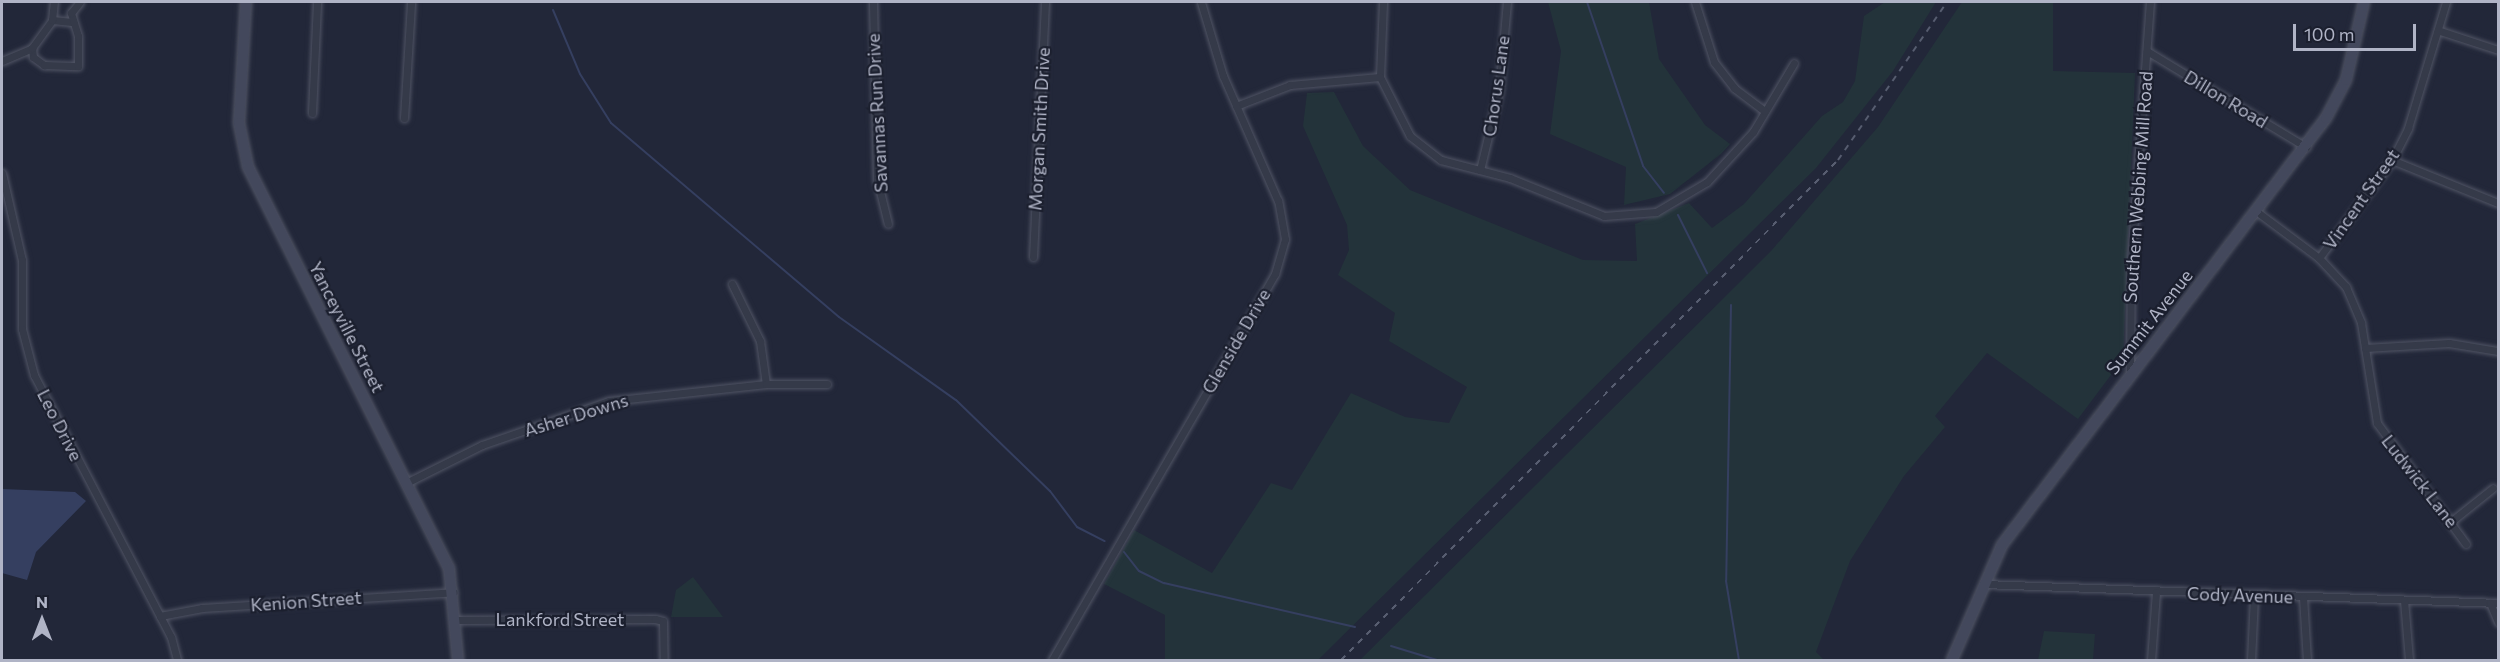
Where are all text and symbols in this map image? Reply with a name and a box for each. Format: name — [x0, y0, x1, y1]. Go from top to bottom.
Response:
scale bar — [2296, 12, 2419, 50]
text: 100 m — [2304, 23, 2354, 45]
street label: Savannas Run Drive — [862, 33, 892, 193]
street label: Chorus Lane — [1478, 34, 1514, 138]
street label: Morgan Smith Drive — [1024, 47, 1054, 211]
street label: Dillon Road — [2180, 66, 2272, 132]
street label: Southern Webbing Mill Road — [2119, 71, 2157, 303]
street label: Vincent Street — [2318, 145, 2404, 253]
street label: Yanceyville Street — [305, 258, 389, 396]
street label: Summit Avenue — [2101, 265, 2197, 379]
street label: Glenside Drive — [1197, 285, 1275, 397]
street label: Leo Drive — [33, 386, 87, 464]
street label: Asher Downs — [521, 389, 631, 441]
street label: Ludwick Lane — [2377, 430, 2463, 532]
street label: Cody Avenue — [2187, 582, 2293, 608]
street label: Kenion Street — [250, 586, 362, 616]
north arrow — [12, 590, 72, 650]
text: N — [36, 592, 48, 611]
street label: Lankford Street — [496, 608, 624, 630]

